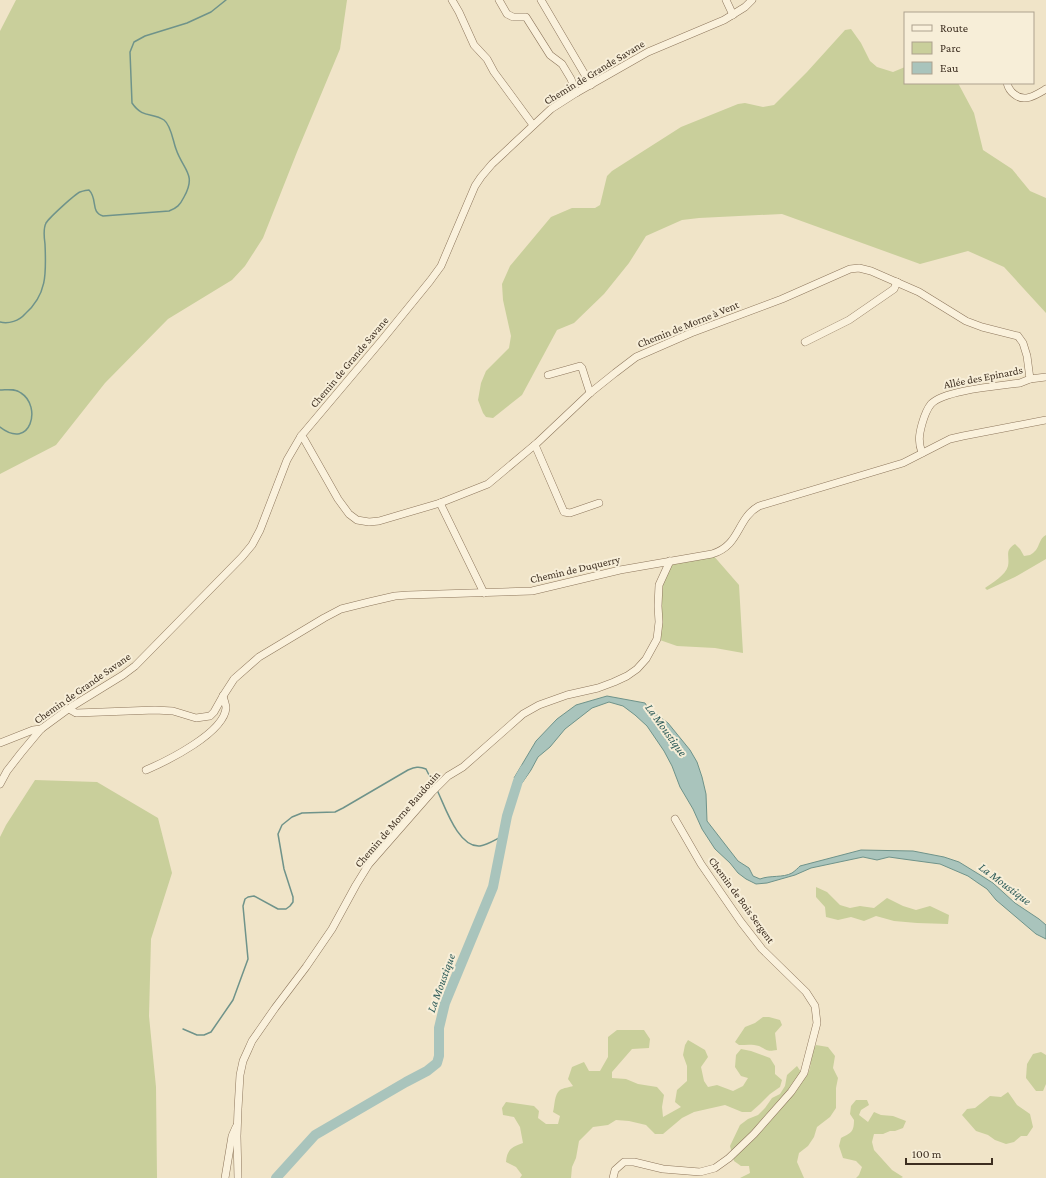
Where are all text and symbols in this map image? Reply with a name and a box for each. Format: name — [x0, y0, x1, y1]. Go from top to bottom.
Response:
legend — [904, 12, 1034, 84]
text: Route — [940, 21, 968, 35]
street label: Chemin de Grande Savane — [542, 37, 647, 107]
text: Parc — [940, 41, 960, 55]
text: Eau — [940, 61, 959, 75]
street label: Chemin de Morne à Vent — [636, 298, 741, 350]
street label: Chemin de Grande Savane — [307, 314, 391, 410]
street label: Allée des Epinards — [943, 363, 1024, 392]
street label: Chemin de Duquerry — [529, 553, 622, 586]
street label: Chemin de Grande Savane — [31, 650, 133, 726]
water label: La Moustique — [642, 701, 690, 759]
street label: Chemin de Morne Baudouin — [352, 768, 442, 870]
street label: Chemin de Bois Sergent — [706, 855, 778, 946]
water label: La Moustique — [976, 860, 1034, 908]
water label: La Moustique — [424, 951, 458, 1014]
scale bar — [906, 1140, 992, 1166]
text: 100 m — [912, 1147, 942, 1161]

